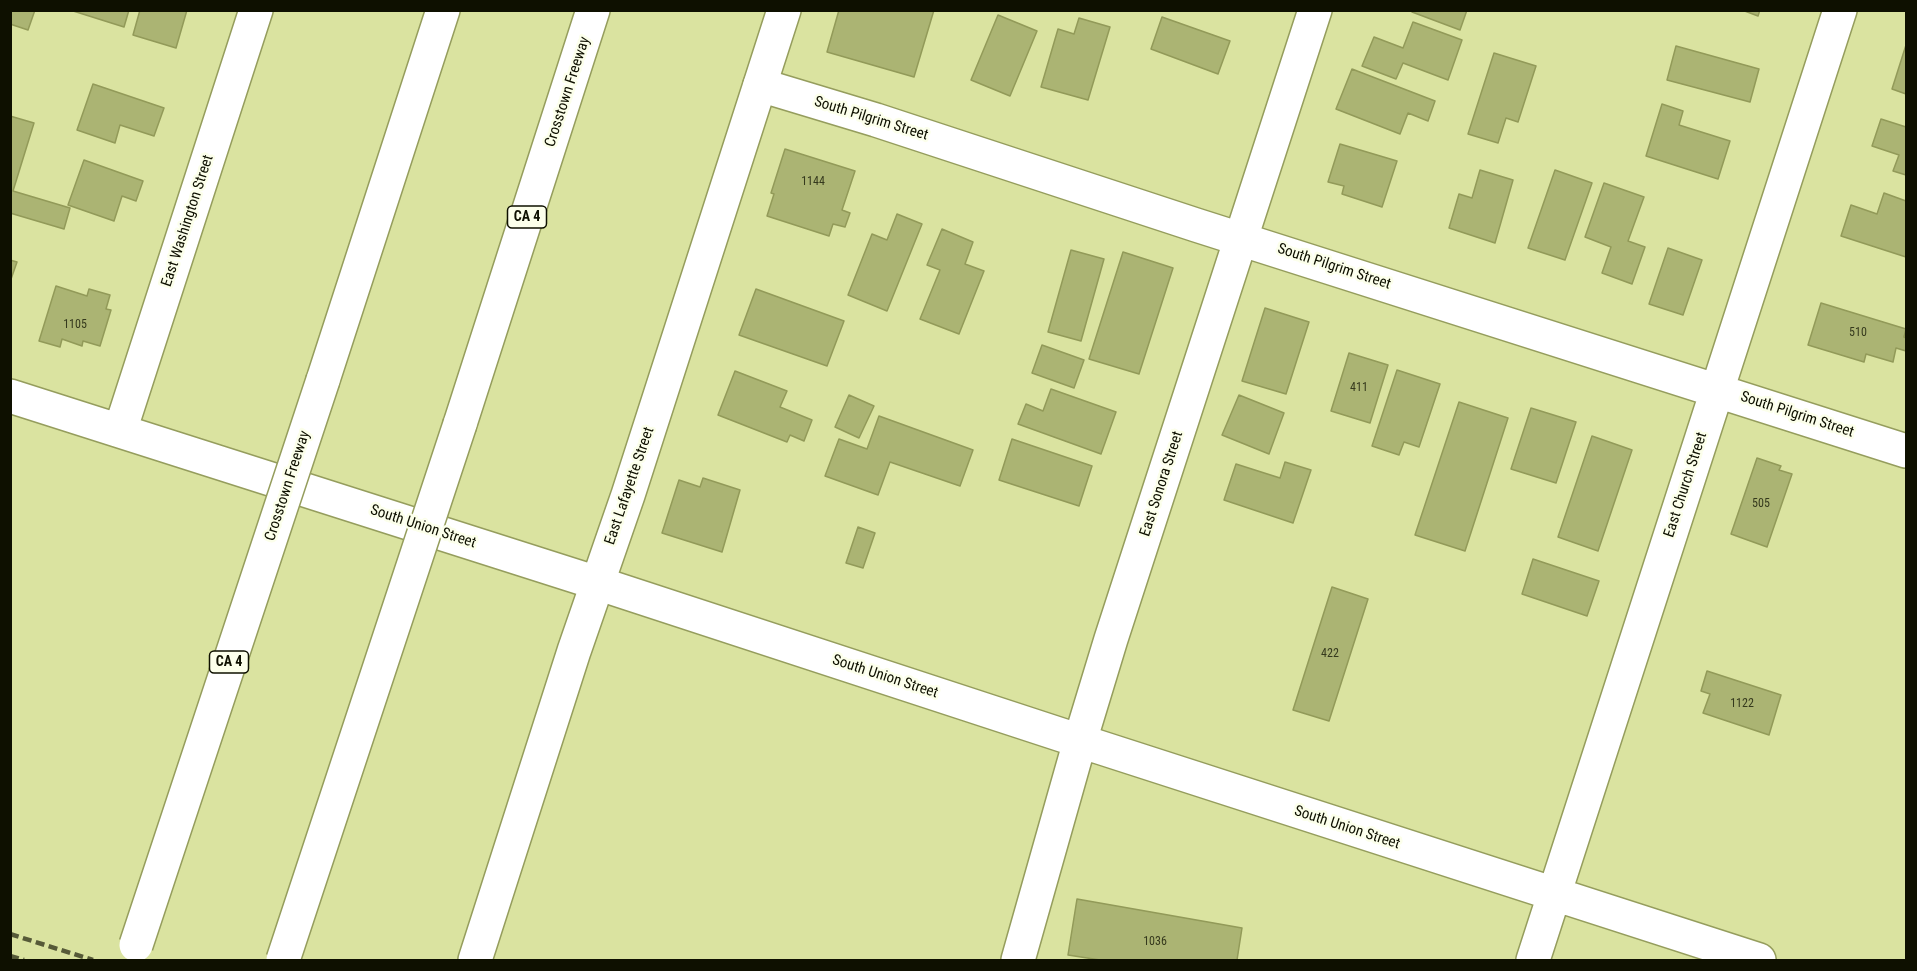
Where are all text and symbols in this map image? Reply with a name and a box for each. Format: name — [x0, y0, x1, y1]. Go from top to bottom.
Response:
street label: Crosstown Freeway — [542, 35, 594, 149]
street label: South Pilgrim Street — [812, 93, 930, 145]
street label: East Washington Street — [158, 153, 218, 289]
house number: 1144 — [801, 175, 825, 189]
road number: CA 4 — [508, 206, 546, 228]
street label: South Pilgrim Street — [1275, 240, 1393, 294]
house number: 1105 — [63, 318, 87, 332]
house number: 510 — [1849, 326, 1867, 340]
house number: 411 — [1350, 381, 1368, 395]
street label: South Pilgrim Street — [1738, 388, 1856, 442]
street label: East Lafayette Street — [601, 425, 659, 547]
street label: Crosstown Freeway — [262, 429, 314, 543]
street label: East Sonora Street — [1137, 429, 1187, 539]
street label: East Church Street — [1661, 430, 1711, 540]
house number: 505 — [1752, 497, 1770, 511]
street label: South Union Street — [368, 501, 478, 553]
house number: 422 — [1321, 647, 1339, 661]
road number: CA 4 — [210, 651, 248, 673]
street label: South Union Street — [830, 651, 940, 703]
house number: 1122 — [1730, 697, 1754, 711]
street label: South Union Street — [1292, 802, 1402, 854]
house number: 1036 — [1143, 935, 1167, 949]

